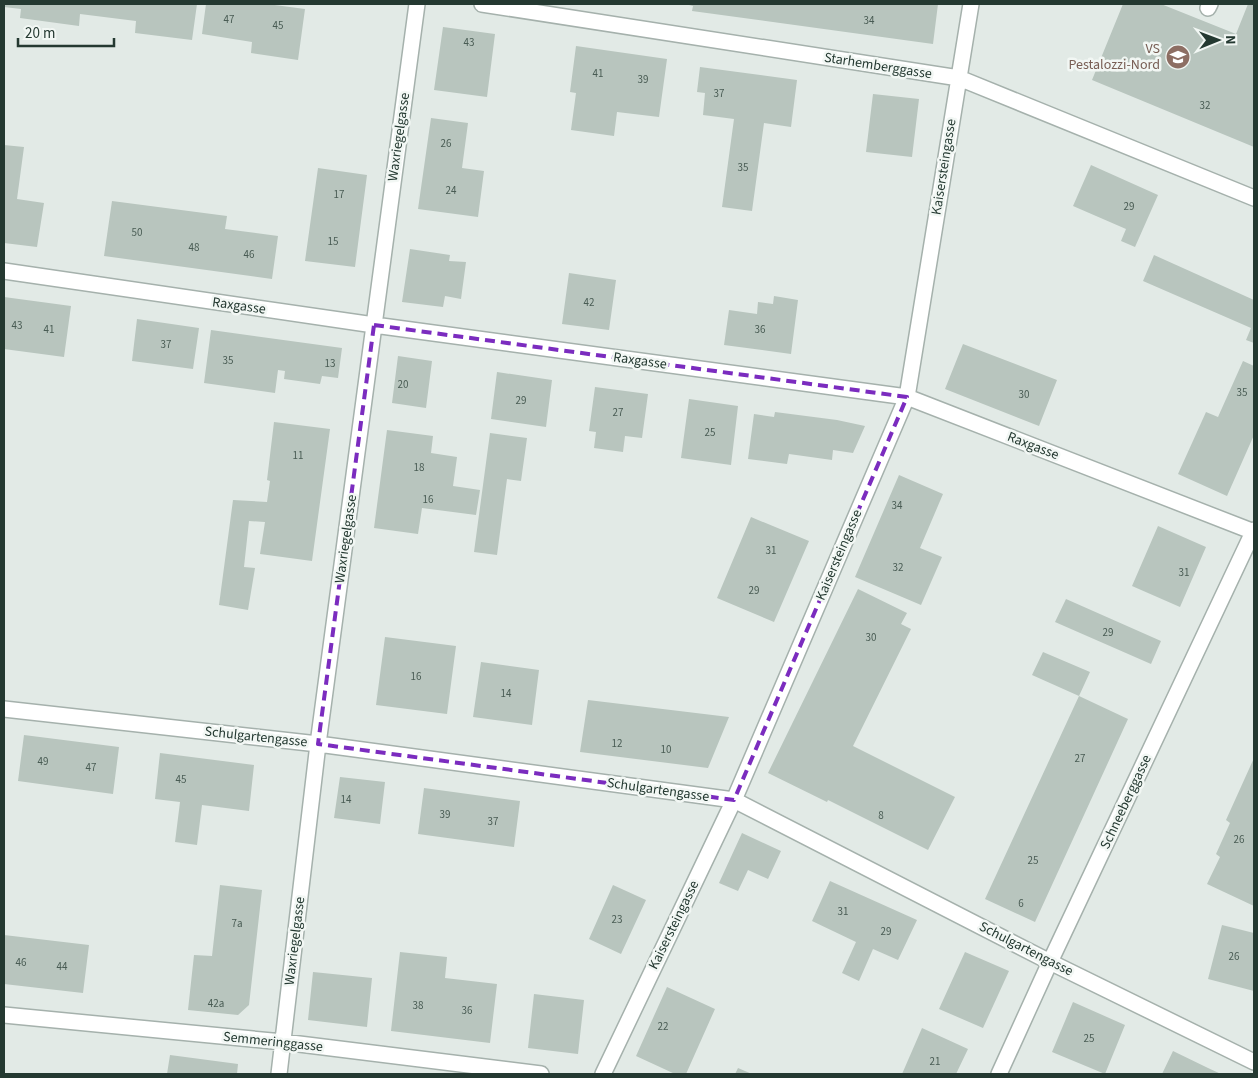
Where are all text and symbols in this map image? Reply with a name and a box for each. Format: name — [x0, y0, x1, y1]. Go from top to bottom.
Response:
house number: 47 — [224, 12, 234, 27]
house number: 34 — [864, 13, 875, 28]
scale bar — [18, 15, 114, 47]
north arrow — [1193, 15, 1243, 65]
house number: 45 — [273, 18, 283, 33]
text: 20 m — [25, 23, 55, 44]
house number: 43 — [464, 35, 474, 50]
text: N — [1220, 35, 1240, 45]
place label: VS Pestalozzi-Nord — [1068, 39, 1160, 75]
school or university icon: VS Pestalozzi-Nord — [1165, 44, 1191, 70]
street label: Starhemberggasse — [823, 48, 933, 84]
house number: 41 — [593, 66, 603, 81]
house number: 39 — [638, 72, 648, 87]
house number: 37 — [714, 86, 724, 101]
street label: Waxriegelgasse — [383, 91, 415, 183]
house number: 32 — [1200, 98, 1210, 113]
street label: Kaisersteingasse — [927, 118, 961, 216]
house number: 26 — [441, 136, 452, 151]
house number: 35 — [738, 160, 748, 175]
house number: 24 — [446, 183, 457, 198]
house number: 17 — [334, 187, 344, 202]
house number: 29 — [1124, 199, 1134, 214]
house number: 50 — [132, 225, 142, 240]
house number: 15 — [328, 234, 338, 249]
house number: 48 — [189, 240, 200, 255]
house number: 46 — [244, 247, 255, 262]
street label: Raxgasse — [211, 292, 267, 320]
house number: 42 — [584, 295, 594, 310]
house number: 43 — [12, 318, 22, 333]
house number: 41 — [44, 322, 54, 337]
house number: 36 — [755, 322, 766, 337]
house number: 37 — [161, 337, 171, 352]
street label: Raxgasse — [612, 347, 668, 375]
house number: 35 — [223, 353, 233, 368]
house number: 13 — [325, 356, 335, 371]
house number: 20 — [398, 377, 408, 392]
house number: 35 — [1237, 385, 1247, 400]
house number: 30 — [1019, 387, 1029, 402]
house number: 29 — [516, 393, 526, 408]
house number: 27 — [613, 405, 623, 420]
house number: 25 — [705, 425, 715, 440]
street label: Raxgasse — [1004, 427, 1062, 465]
house number: 11 — [293, 448, 303, 463]
house number: 18 — [414, 460, 425, 475]
house number: 16 — [423, 492, 434, 507]
street label: Waxriegelgasse — [330, 493, 362, 585]
house number: 34 — [892, 498, 903, 513]
street label: Kaisersteingasse — [811, 506, 867, 604]
house number: 31 — [766, 543, 776, 558]
house number: 32 — [893, 560, 903, 575]
house number: 31 — [1179, 565, 1189, 580]
house number: 29 — [749, 583, 759, 598]
house number: 29 — [1103, 625, 1113, 640]
house number: 30 — [866, 630, 876, 645]
house number: 16 — [411, 669, 422, 684]
house number: 14 — [501, 686, 512, 701]
street label: Schulgartengasse — [204, 722, 308, 752]
house number: 12 — [612, 736, 622, 751]
house number: 10 — [661, 742, 671, 757]
house number: 27 — [1075, 751, 1085, 766]
street label: Schneeberggasse — [1095, 751, 1157, 852]
house number: 49 — [38, 754, 48, 769]
house number: 47 — [86, 760, 96, 775]
house number: 45 — [176, 772, 186, 787]
street label: Schulgartengasse — [606, 773, 710, 807]
house number: 14 — [341, 792, 352, 807]
house number: 39 — [440, 807, 450, 822]
house number: 8 — [878, 808, 884, 823]
house number: 37 — [488, 814, 498, 829]
house number: 26 — [1234, 832, 1245, 847]
house number: 25 — [1028, 853, 1038, 868]
street label: Kaisersteingasse — [644, 877, 704, 973]
street label: Waxriegelgasse — [280, 895, 310, 986]
house number: 6 — [1018, 896, 1024, 911]
house number: 31 — [838, 904, 848, 919]
house number: 23 — [612, 912, 622, 927]
house number: 7a — [231, 916, 243, 931]
street label: Schulgartengasse — [976, 917, 1077, 981]
house number: 29 — [881, 924, 891, 939]
house number: 26 — [1229, 949, 1240, 964]
house number: 46 — [16, 955, 27, 970]
house number: 44 — [57, 959, 68, 974]
house number: 42a — [208, 996, 224, 1011]
house number: 38 — [413, 998, 424, 1013]
house number: 36 — [462, 1003, 473, 1018]
house number: 22 — [658, 1019, 668, 1034]
street label: Semmeringgasse — [222, 1027, 324, 1057]
house number: 25 — [1084, 1031, 1094, 1046]
house number: 21 — [930, 1054, 940, 1069]

